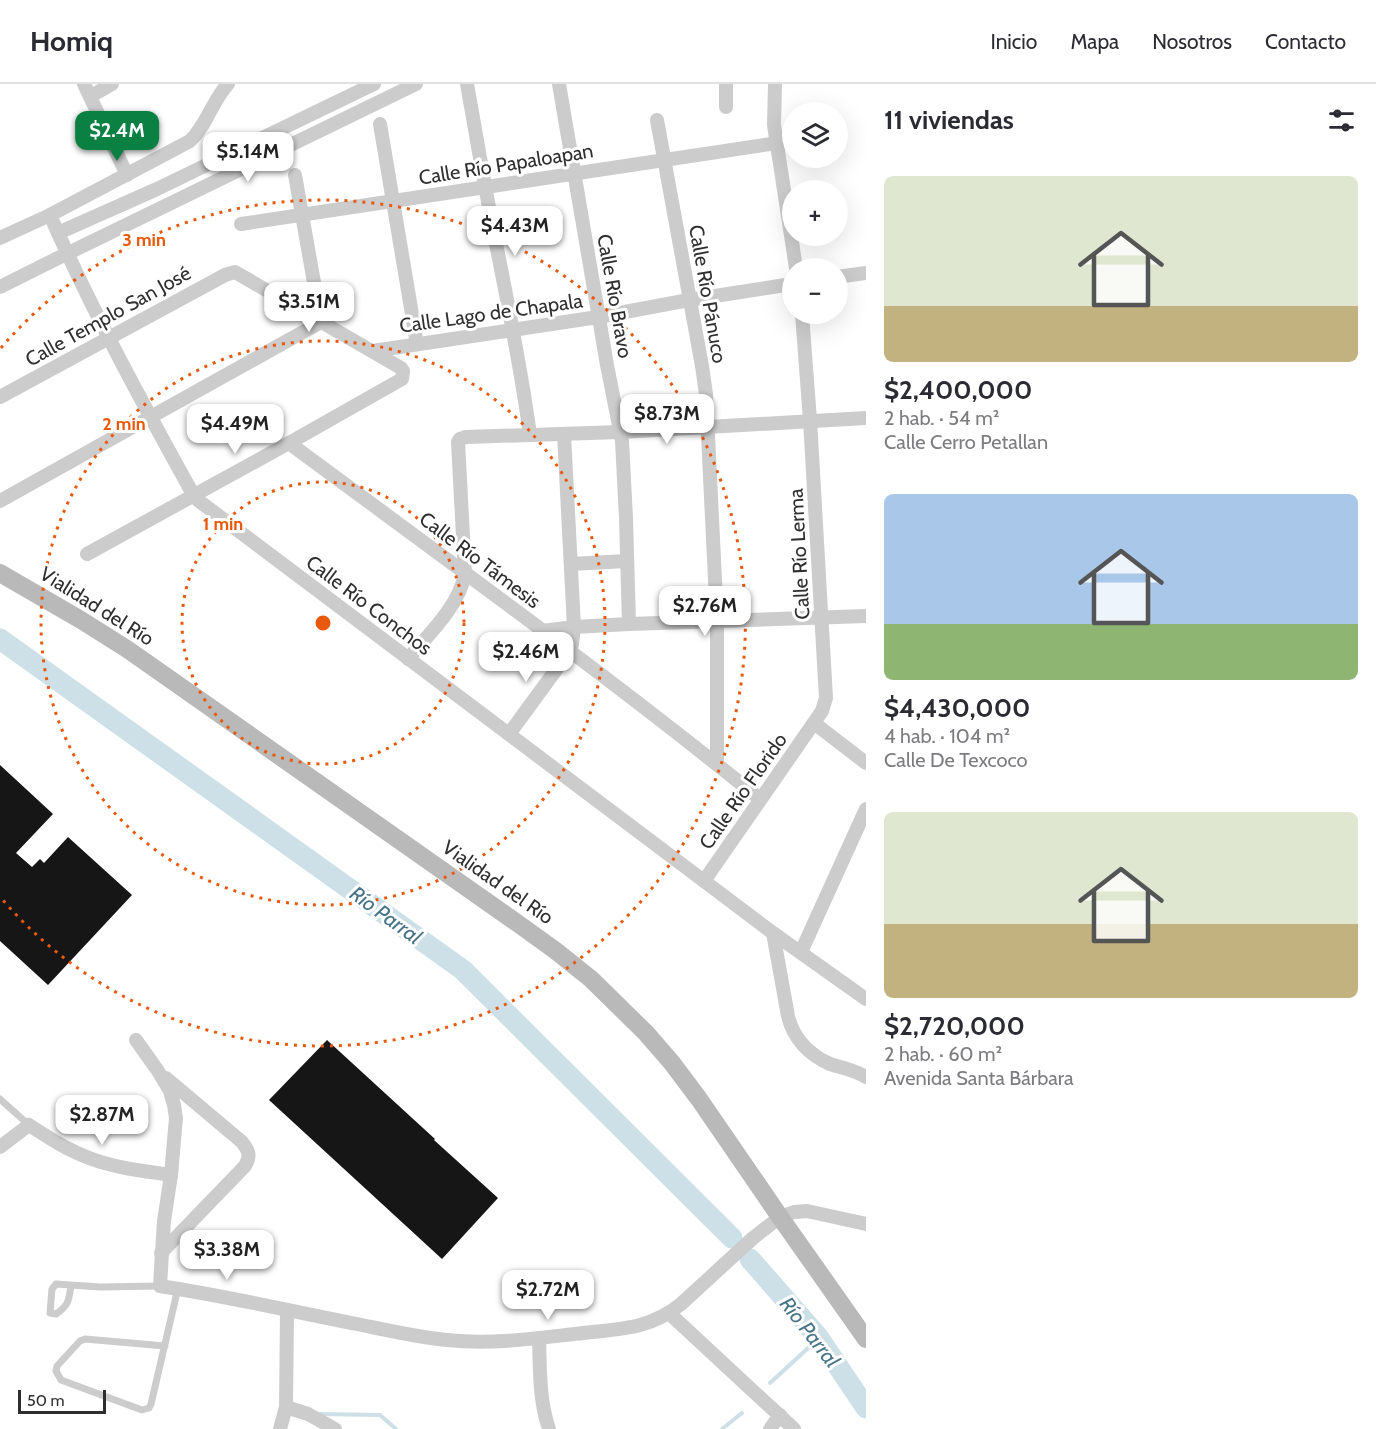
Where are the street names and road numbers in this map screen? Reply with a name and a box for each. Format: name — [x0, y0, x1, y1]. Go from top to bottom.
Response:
street label: Calle Río Papaloapan — [417, 138, 595, 190]
street label: Calle Río Pánuco — [684, 223, 732, 365]
street label: Calle Río Bravo — [592, 232, 638, 360]
street label: Calle Templo San José — [21, 261, 195, 371]
street label: Calle Lago de Chapala — [398, 288, 585, 338]
street label: Calle Río Lerma — [784, 487, 814, 620]
street label: Calle Río Támesis — [415, 507, 545, 613]
street label: Calle Río Conchos — [301, 550, 437, 660]
street label: Vialidad del Río — [36, 561, 158, 651]
street label: Calle Río Florido — [694, 728, 792, 854]
street label: Vialidad del Río — [438, 835, 558, 929]

